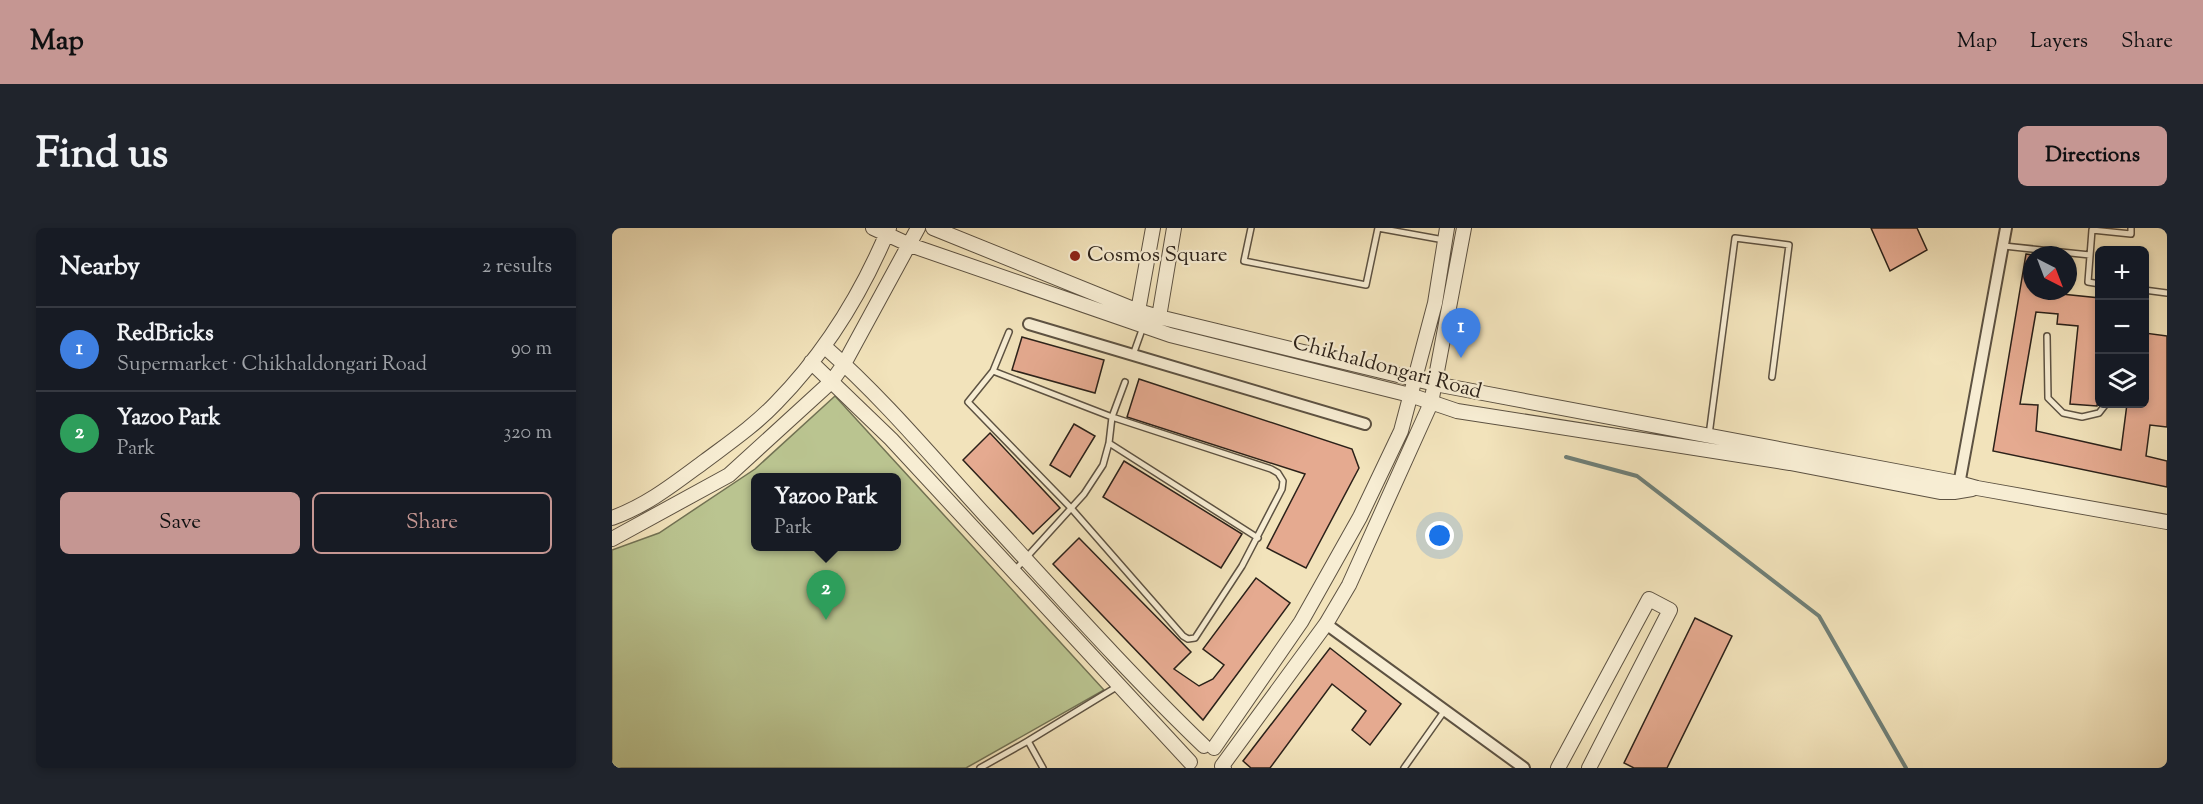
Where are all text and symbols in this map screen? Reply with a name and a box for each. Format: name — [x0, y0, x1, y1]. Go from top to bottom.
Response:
text: Map — [30, 22, 84, 62]
text: Map — [1957, 27, 1997, 57]
text: Layers — [2030, 27, 2088, 57]
text: Share — [2121, 27, 2173, 57]
text: Find us — [36, 126, 168, 186]
button: Directions — [2018, 126, 2167, 186]
place label: Cosmos Square — [1087, 241, 1228, 271]
north arrow — [2023, 246, 2077, 300]
map controls — [2095, 246, 2149, 408]
button: + — [2095, 246, 2149, 300]
text: Nearby — [60, 249, 140, 286]
marker: Cosmos Square — [1068, 249, 1082, 263]
text: 2 results — [482, 253, 552, 282]
button: − — [2095, 300, 2149, 354]
pin: 1 — [1442, 308, 1480, 358]
text: RedBricks — [117, 319, 214, 351]
street label: Chikhaldongari Road — [1289, 328, 1485, 408]
text: 1 — [76, 335, 83, 364]
text: 90 m — [511, 335, 552, 364]
text: Supermarket · Chikhaldongari Road — [117, 351, 427, 380]
button: layers — [2095, 354, 2149, 408]
text: Yazoo Park — [117, 403, 220, 435]
text: 2 — [75, 419, 84, 448]
text: 320 m — [503, 419, 552, 448]
text: Park — [117, 435, 155, 464]
popup — [751, 473, 901, 551]
text: Yazoo Park — [774, 482, 878, 514]
button: Save — [60, 492, 300, 554]
button: Share — [312, 492, 552, 554]
text: Park — [774, 514, 813, 543]
your location — [1425, 521, 1454, 550]
pin: 2 — [806, 570, 846, 620]

